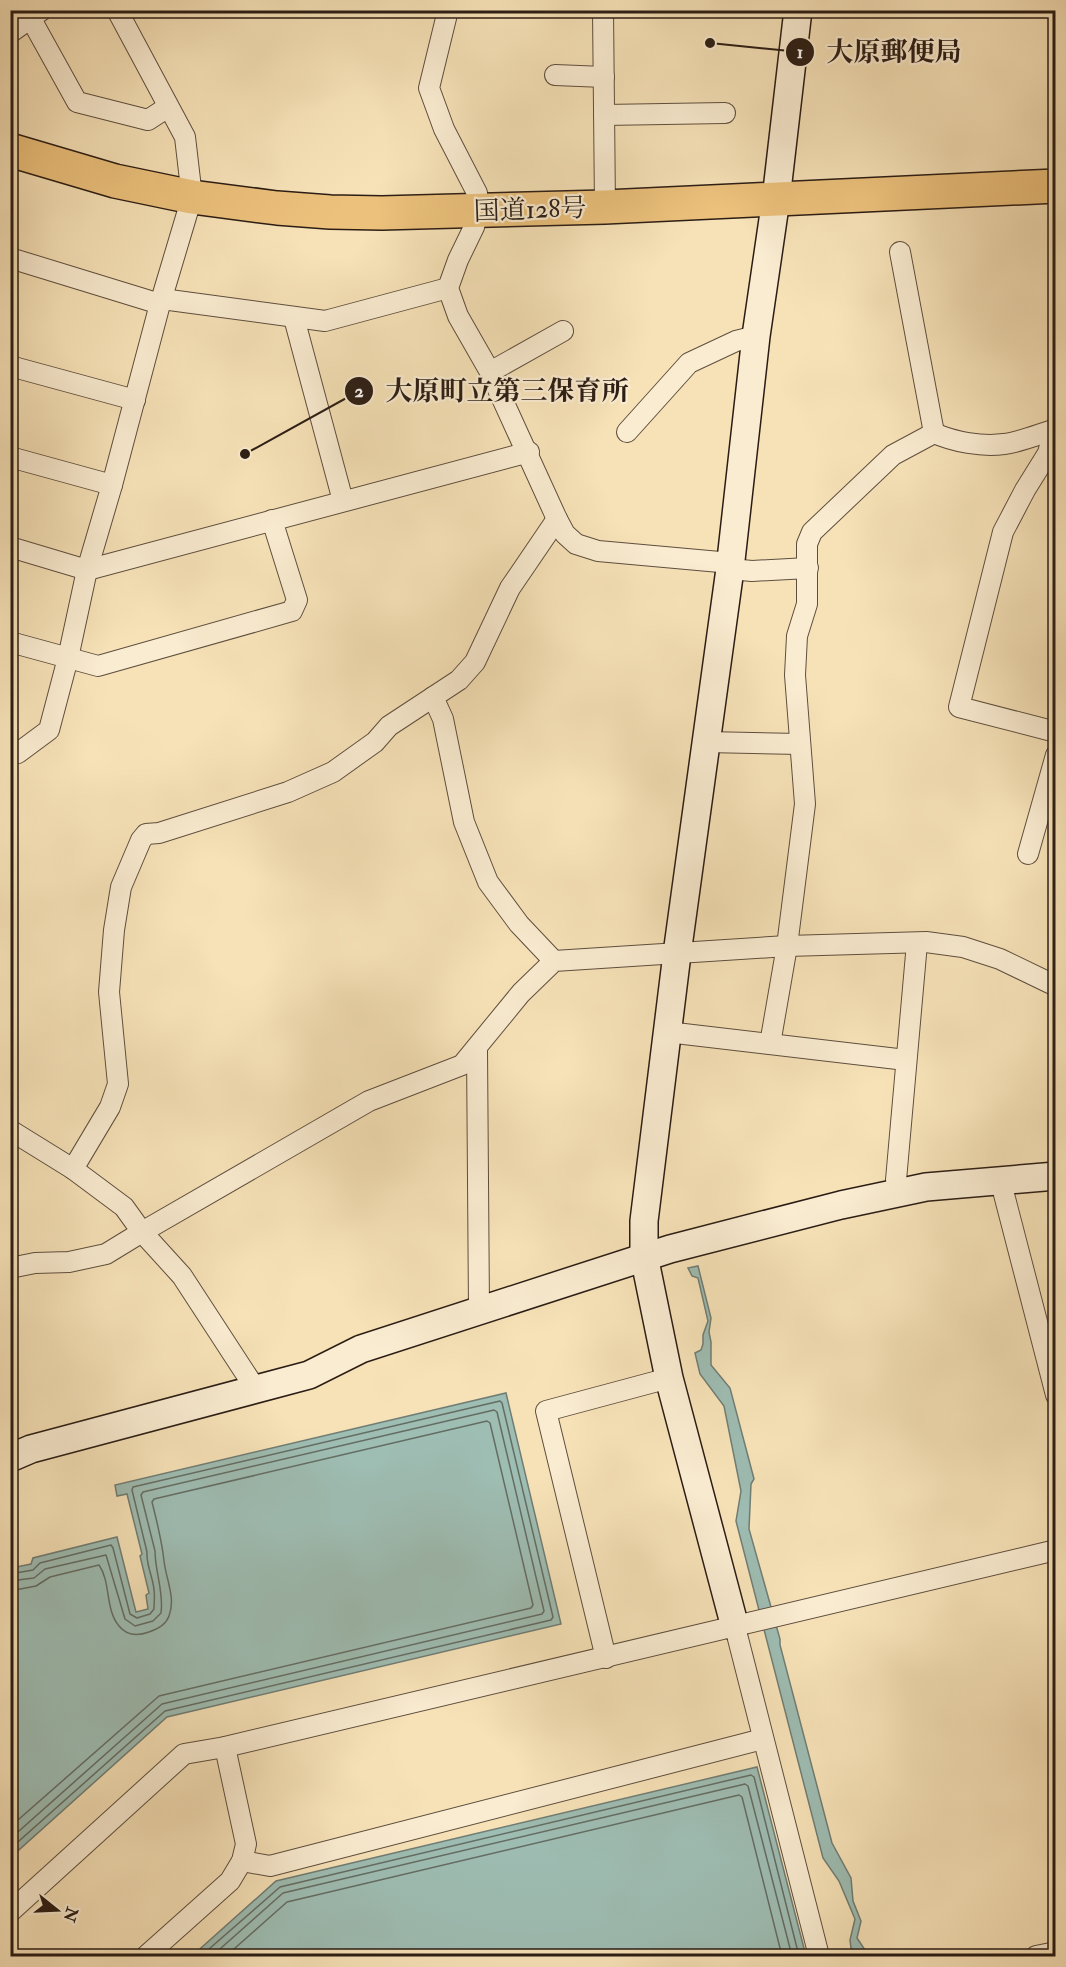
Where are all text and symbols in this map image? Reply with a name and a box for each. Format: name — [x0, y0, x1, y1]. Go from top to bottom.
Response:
callout: 大原郵便局 — [785, 29, 974, 74]
text: 大原郵便局 — [827, 36, 962, 69]
text: 1 — [797, 41, 803, 64]
street label: 国道128号 — [473, 192, 587, 228]
callout: 大原町立第三保育所 — [344, 368, 641, 413]
text: 大原町立第三保育所 — [386, 375, 629, 408]
text: 2 — [354, 380, 364, 403]
north arrow — [27, 1880, 87, 1940]
text: N — [58, 1903, 82, 1925]

